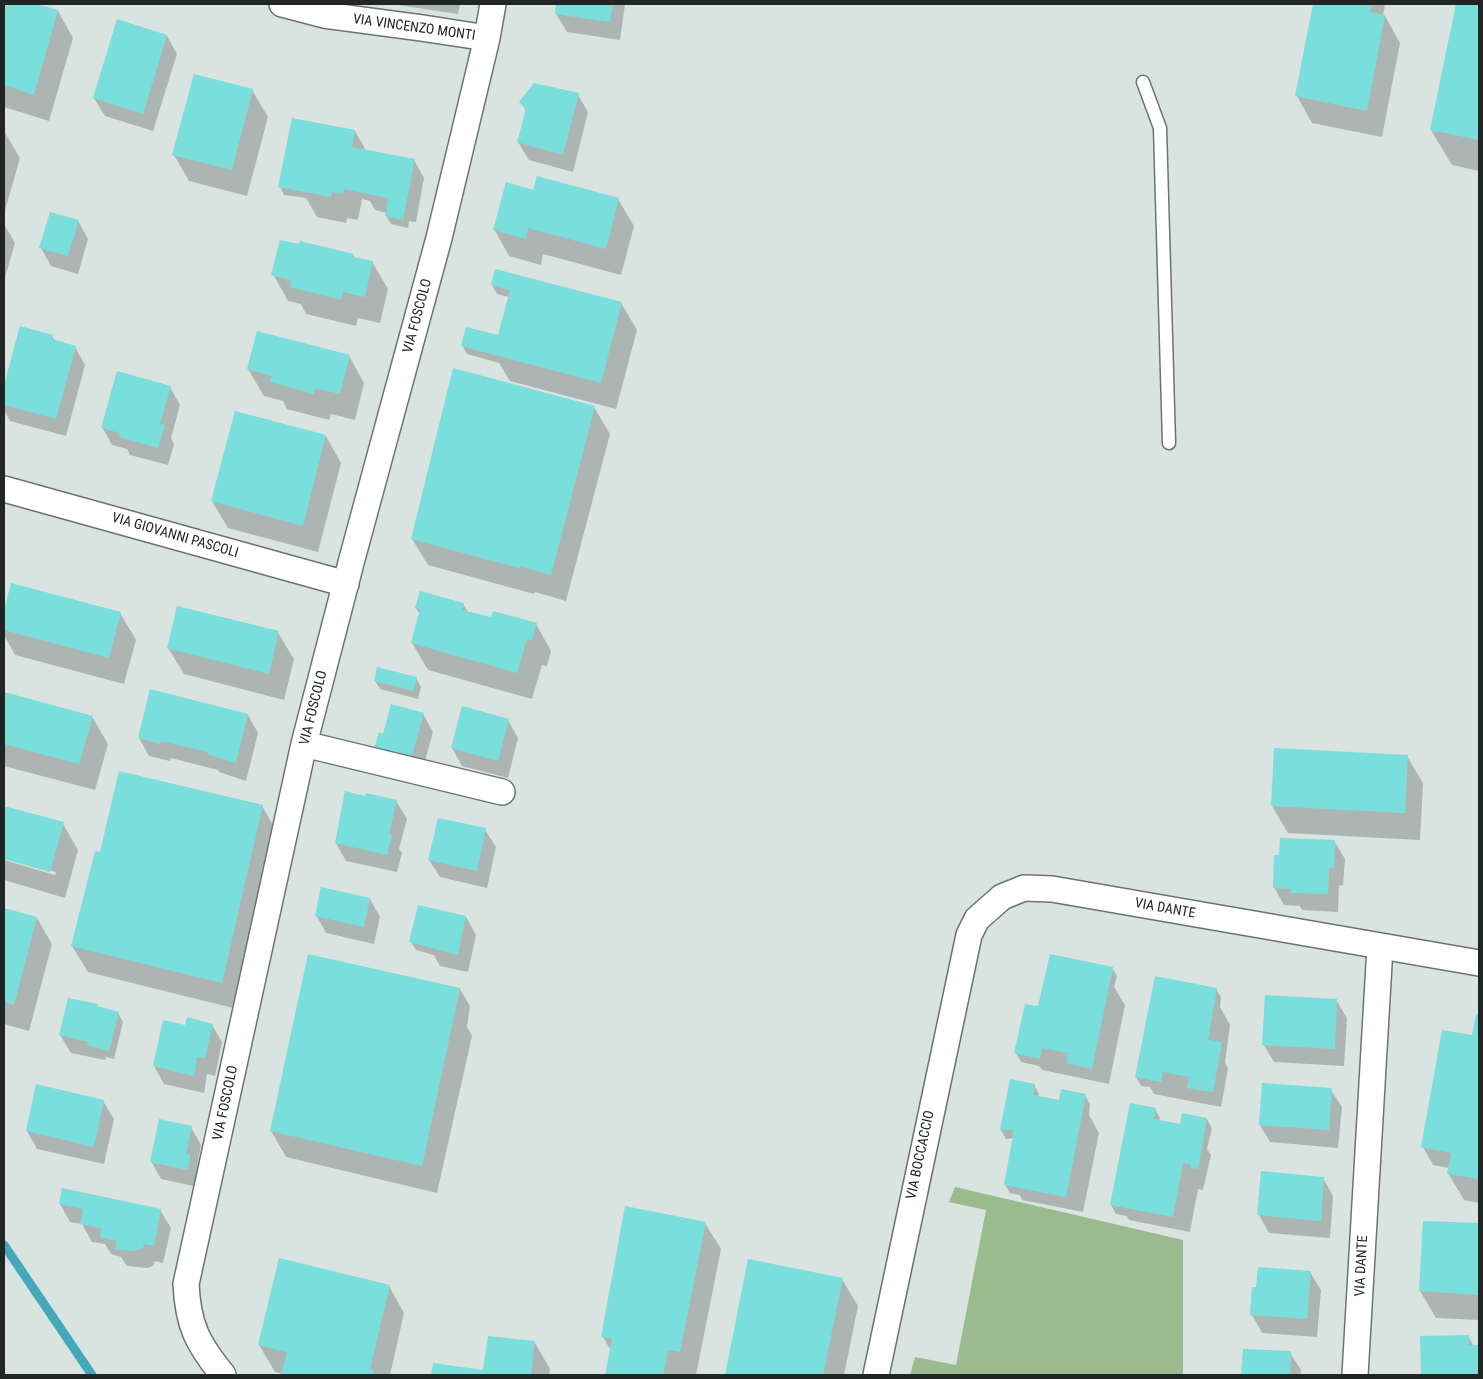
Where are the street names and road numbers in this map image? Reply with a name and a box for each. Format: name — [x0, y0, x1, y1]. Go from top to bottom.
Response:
street label: VIA VINCENZO MONTI — [352, 11, 476, 45]
street label: VIA FOSCOLO — [400, 277, 436, 355]
street label: VIA GIOVANNI PASCOLI — [110, 510, 240, 562]
street label: VIA FOSCOLO — [297, 669, 331, 747]
street label: VIA DANTE — [1133, 895, 1197, 923]
street label: VIA FOSCOLO — [210, 1064, 242, 1142]
street label: VIA BOCCACCIO — [903, 1109, 939, 1201]
street label: VIA DANTE — [1352, 1235, 1372, 1297]

